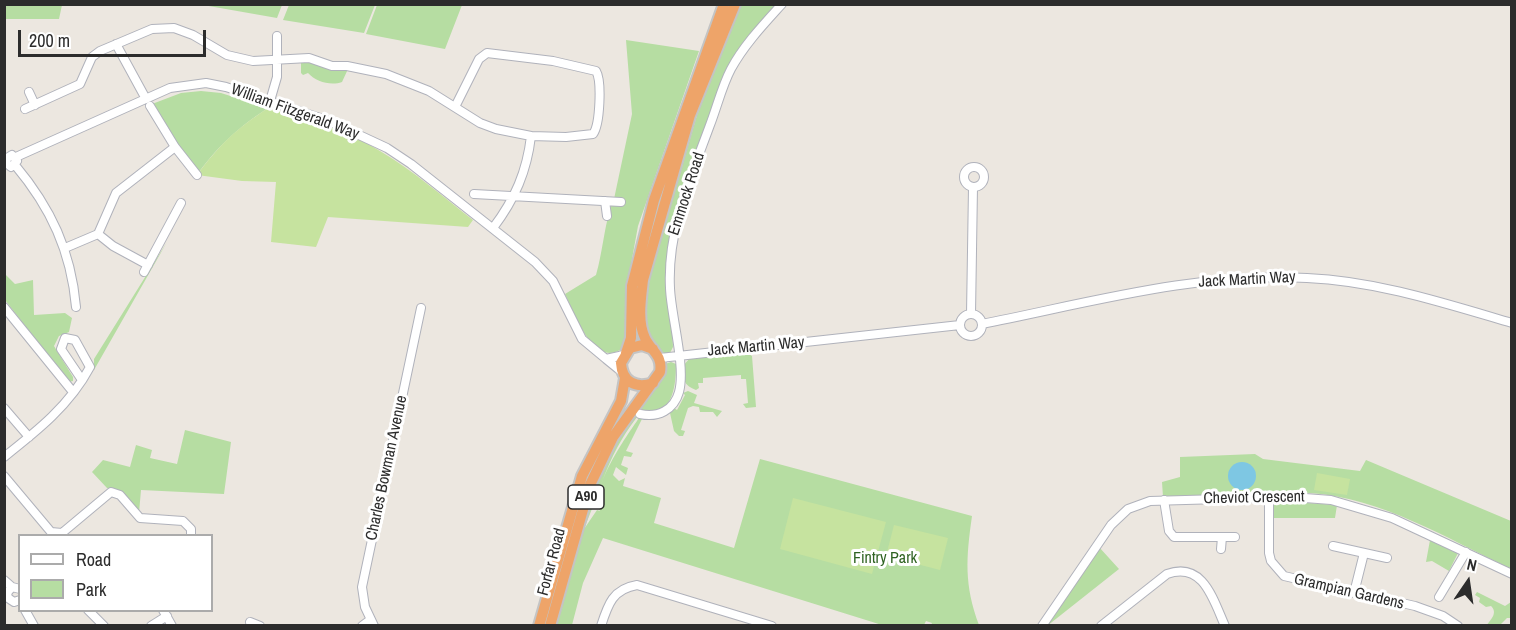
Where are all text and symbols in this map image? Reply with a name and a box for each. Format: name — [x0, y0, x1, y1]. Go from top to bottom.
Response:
scale bar — [21, 18, 208, 56]
text: 200 m — [29, 28, 70, 53]
street label: William Fitzgerald Way — [228, 80, 362, 144]
street label: Emmock Road — [665, 150, 709, 238]
street label: Jack Martin Way — [1198, 268, 1296, 292]
street label: Jack Martin Way — [707, 333, 805, 361]
street label: Charles Bowman Avenue — [362, 394, 412, 542]
road number: A90 — [568, 485, 604, 509]
street label: Cheviot Crescent — [1203, 488, 1305, 508]
street label: Forfar Road — [534, 526, 570, 598]
legend — [18, 534, 213, 612]
text: Road — [76, 547, 111, 572]
park label: Fintry Park — [853, 549, 917, 569]
north arrow — [1438, 552, 1498, 612]
text: N — [1465, 553, 1479, 576]
street label: Grampian Gardens — [1292, 570, 1406, 614]
text: Park — [76, 577, 106, 602]

